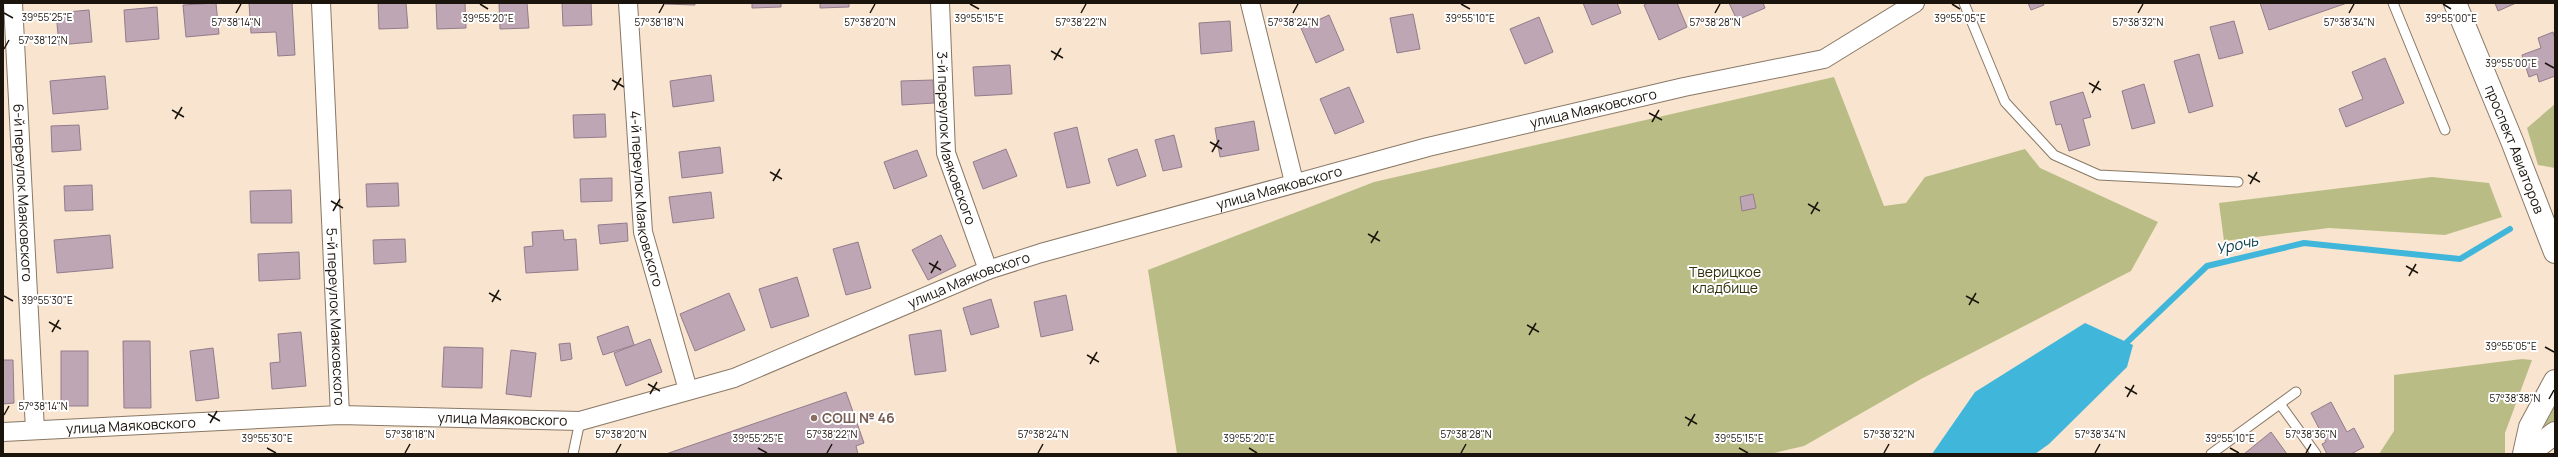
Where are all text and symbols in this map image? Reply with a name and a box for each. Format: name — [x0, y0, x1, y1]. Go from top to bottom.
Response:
text: 39°55'25"E — [21, 10, 73, 24]
text: 39°55'20"E — [462, 11, 514, 25]
text: 39°55'15"E — [954, 11, 1004, 25]
text: 39°55'10"E — [1445, 11, 1495, 25]
text: 39°55'05"E — [1934, 11, 1986, 25]
text: 39°55'00"E — [2425, 11, 2477, 25]
text: 57°38'14"N — [211, 15, 261, 29]
text: 57°38'18"N — [634, 15, 684, 29]
text: 57°38'20"N — [844, 15, 896, 29]
text: 57°38'22"N — [1056, 15, 1107, 29]
text: 57°38'24"N — [1268, 15, 1318, 29]
text: 57°38'28"N — [1689, 15, 1741, 29]
text: 57°38'32"N — [2113, 15, 2164, 29]
text: 57°38'34"N — [2324, 15, 2374, 29]
text: 57°38'12"N — [18, 33, 68, 47]
street label: 3-й переулок Маяковского — [933, 51, 981, 227]
text: 39°55'00"E — [2485, 56, 2537, 70]
street label: проспект Авиаторов — [2481, 82, 2549, 217]
street label: улица Маяковского — [1528, 84, 1658, 132]
street label: 6-й переулок Маяковского — [9, 103, 37, 282]
street label: 4-й переулок Маяковского — [626, 110, 668, 289]
street label: улица Маяковского — [1214, 161, 1344, 214]
street label: 5-й переулок Маяковского — [322, 227, 350, 406]
water label: Урочь — [2214, 229, 2261, 260]
street label: улица Маяковского — [905, 247, 1032, 312]
park label: Тверицкое кладбище — [1689, 262, 1761, 297]
text: 39°55'30"E — [21, 293, 73, 307]
text: 39°55'05"E — [2485, 339, 2537, 353]
text: 57°38'38"N — [2490, 391, 2541, 405]
text: 57°38'14"N — [18, 399, 68, 413]
street label: улица Маяковского — [437, 407, 568, 430]
place label: СОШ № 46 — [822, 408, 895, 427]
street label: улица Маяковского — [66, 412, 196, 438]
marker: СОШ № 46 — [809, 413, 819, 423]
text: 57°38'18"N — [385, 427, 435, 441]
text: 57°38'20"N — [595, 427, 647, 441]
text: 57°38'22"N — [807, 427, 858, 441]
text: 57°38'24"N — [1018, 427, 1068, 441]
text: 57°38'28"N — [1440, 427, 1492, 441]
text: 57°38'32"N — [1864, 427, 1915, 441]
text: 57°38'34"N — [2075, 427, 2125, 441]
text: 57°38'36"N — [2285, 427, 2337, 441]
text: 39°55'30"E — [241, 431, 293, 445]
text: 39°55'25"E — [732, 431, 784, 445]
text: 39°55'20"E — [1223, 431, 1275, 445]
text: 39°55'15"E — [1714, 431, 1764, 445]
text: 39°55'10"E — [2205, 431, 2255, 445]

